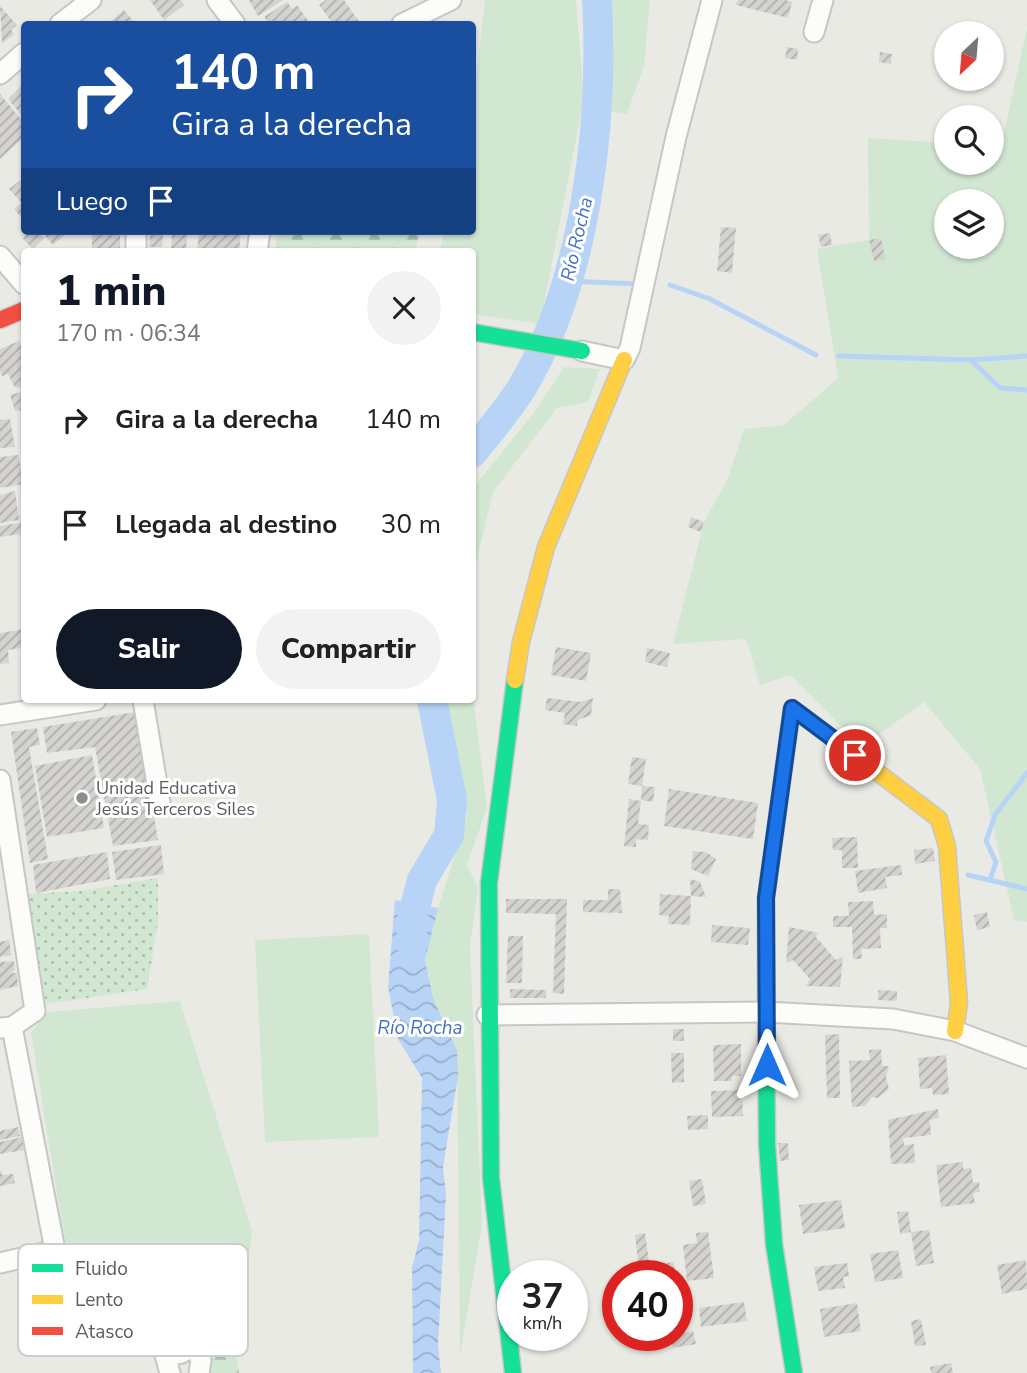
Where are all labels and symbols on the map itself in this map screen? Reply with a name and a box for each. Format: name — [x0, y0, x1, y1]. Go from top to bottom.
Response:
north arrow — [934, 21, 1004, 91]
water label: Río Rocha — [555, 195, 599, 284]
pin — [825, 725, 885, 785]
place label: Unidad Educativa Jesús Terceros Siles — [95, 776, 255, 821]
marker: Unidad Educativa Jesús Terceros Siles — [74, 790, 90, 806]
water label: Río Rocha — [377, 1015, 463, 1041]
position arrow — [730, 1028, 804, 1102]
legend — [18, 1244, 248, 1356]
text: Fluido — [75, 1256, 128, 1282]
speed limit sign: 40 — [602, 1260, 693, 1351]
text: Lento — [75, 1287, 123, 1313]
text: Atasco — [75, 1319, 134, 1345]

